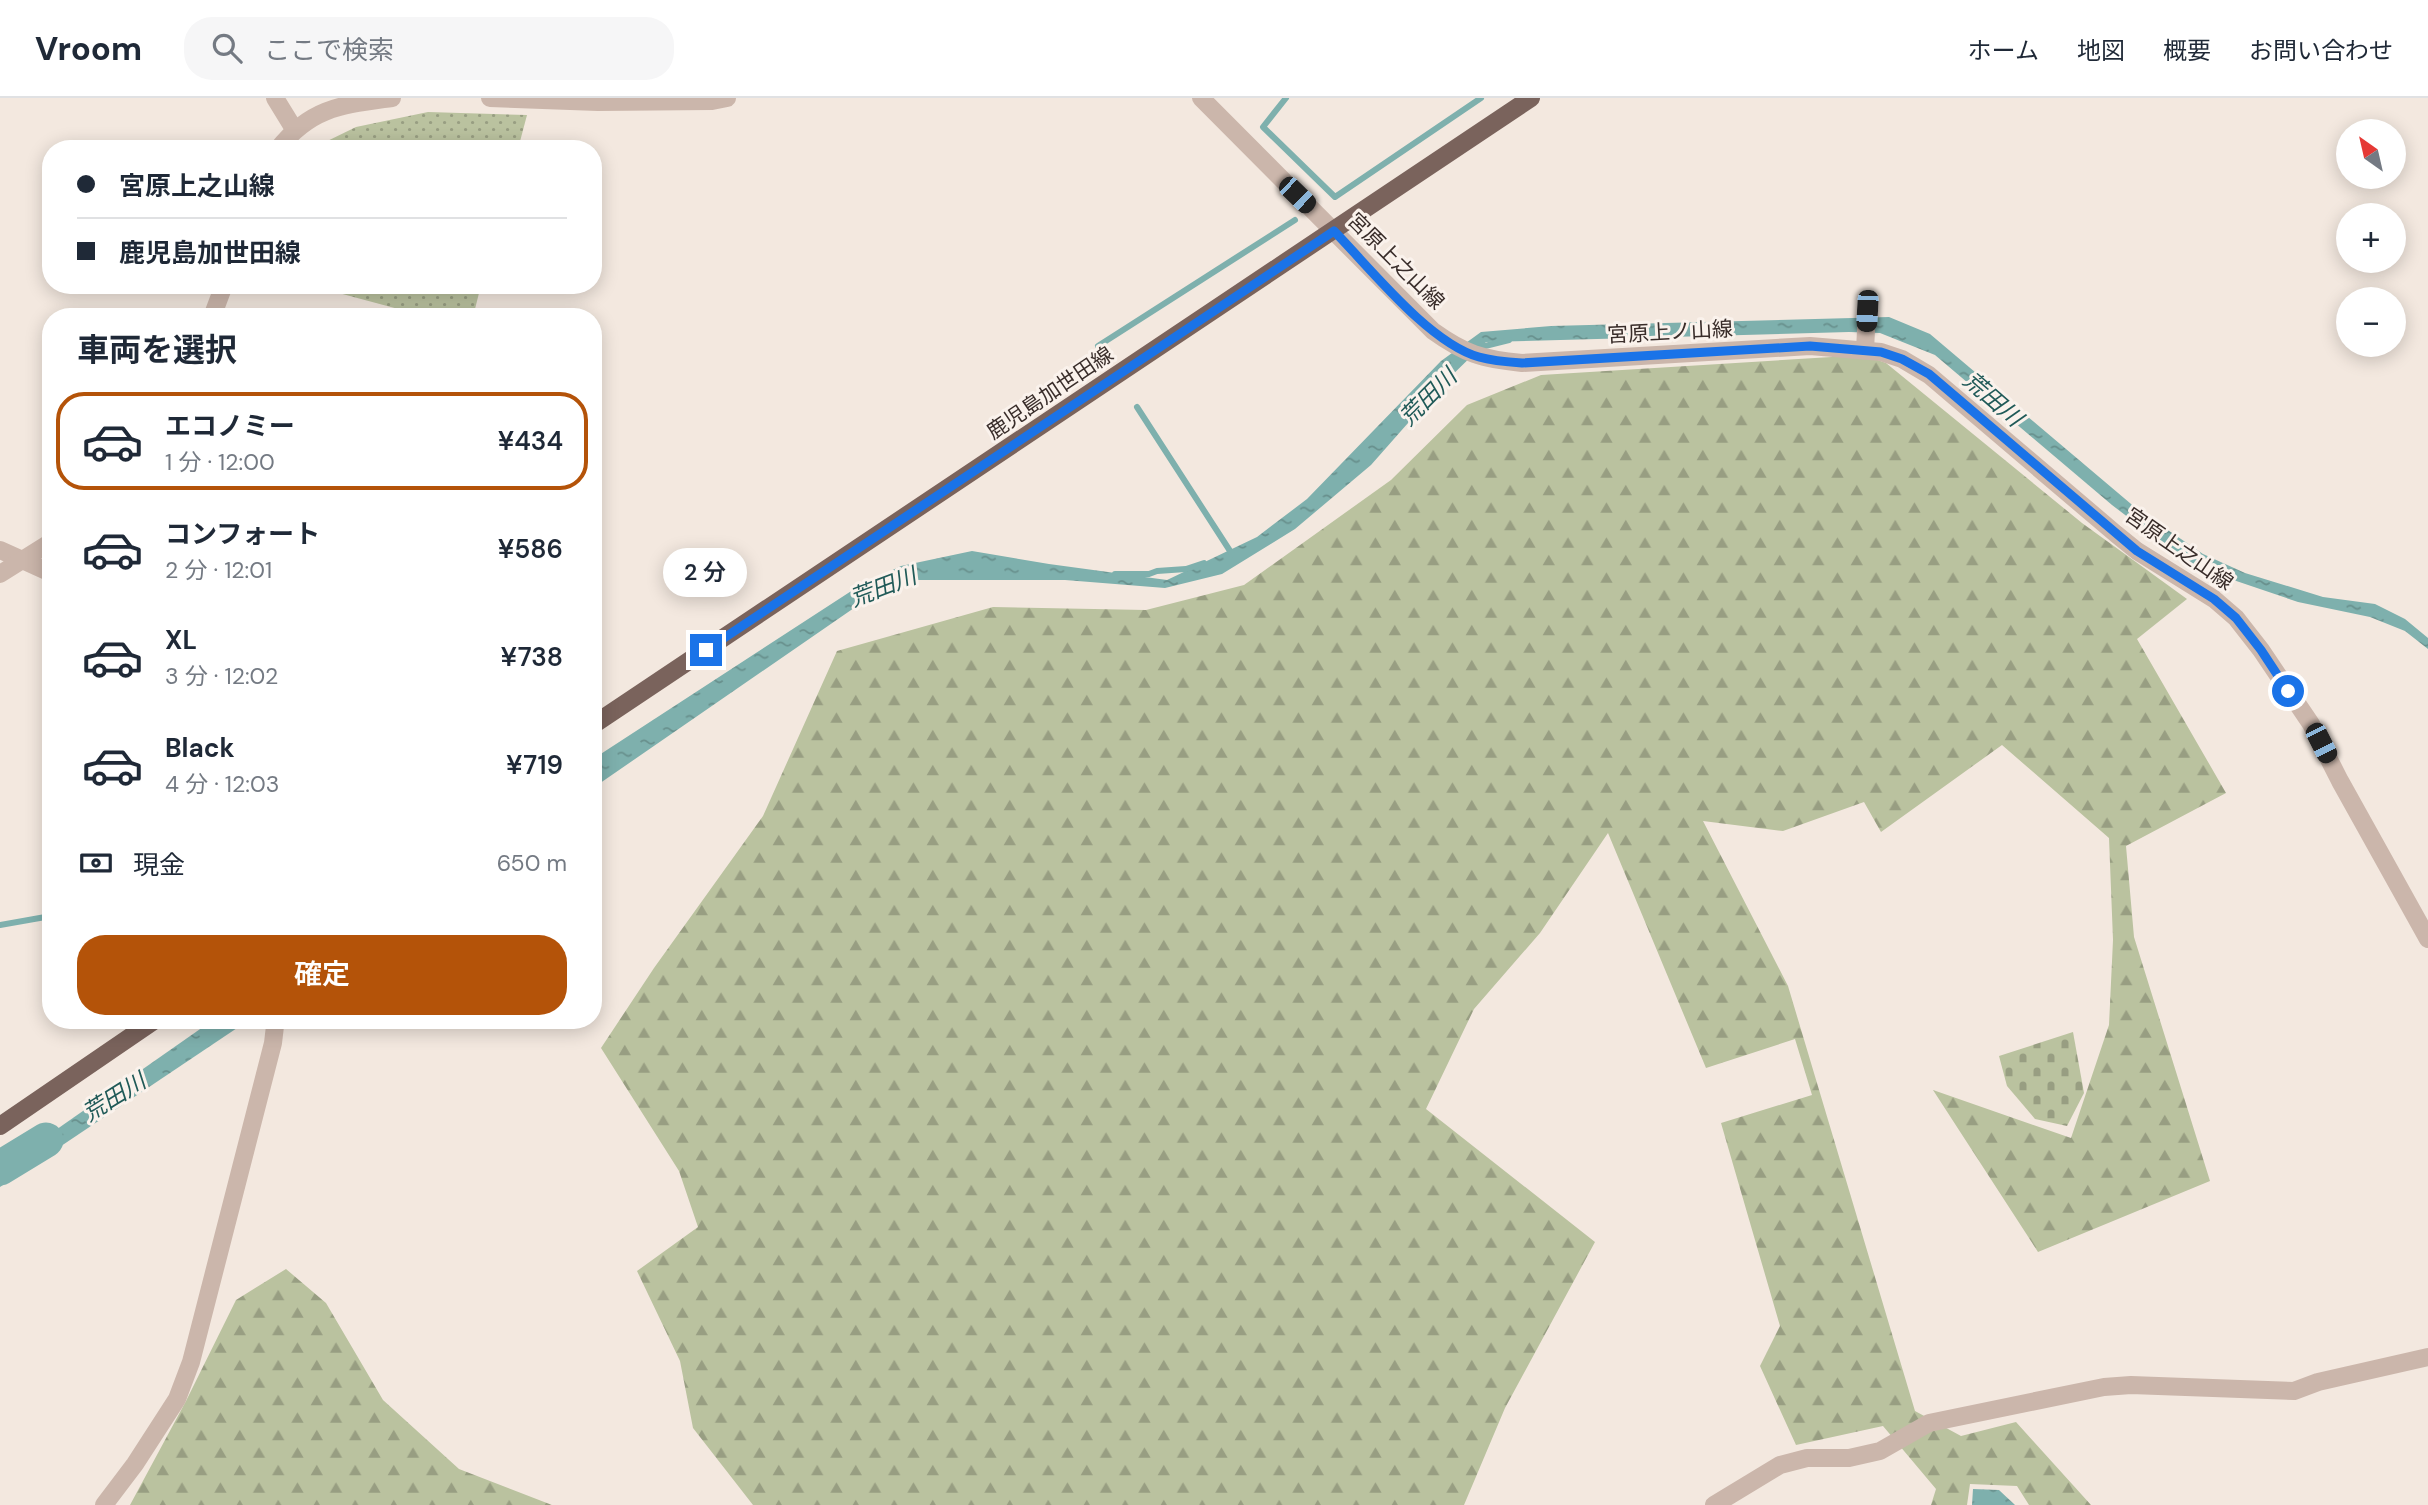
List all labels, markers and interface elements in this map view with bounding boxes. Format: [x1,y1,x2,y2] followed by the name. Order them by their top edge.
[184,17,674,80] search box
[35,27,142,70] text: Vroom
[208,29,246,67] icon: search
[264,33,394,67] text: ここで検索
[1968,35,2039,66] text: ホーム
[2077,35,2125,66] text: 地図
[2163,35,2211,66] text: 概要
[2249,35,2393,66] text: お問い合わせ
[2336,119,2406,189] north arrow
[2336,119,2406,357] map controls
[119,169,275,203] text: 宮原上之山線
[1275,173,1320,217] car
[2336,203,2406,273] button: +
[1342,207,1450,315] street label: 宮原上之山線
[119,236,301,270] text: 鹿児島加世田線
[2336,287,2406,357] button: −
[1856,289,1879,333] car
[1606,315,1734,349] street label: 宮原上ノ山線
[77,329,237,371] text: 車両を選択
[981,340,1119,446] street label: 鹿児島加世田線
[1393,360,1465,432] water label: 荒田川
[1957,365,2031,435] water label: 荒田川
[165,409,295,443] text: エコノミー
[81,410,144,473] icon: car
[498,424,563,458] text: ¥434
[165,447,275,477] text: 1 分 · 12:00
[2119,501,2239,597] street label: 宮原上之山線
[165,517,320,551] text: コンフォート
[81,518,144,581] icon: car
[498,532,563,566] text: ¥586
[664,548,748,598] callout: 2 分
[165,555,272,585] text: 2 分 · 12:01
[684,557,726,587] text: 2 分
[845,560,923,613] water label: 荒田川
[165,623,197,657] text: XL
[81,626,144,689] icon: car
[690,634,722,666] route end
[500,640,563,674] text: ¥738
[165,661,278,691] text: 3 分 · 12:02
[2272,675,2304,707] route start
[2303,720,2340,766] car
[165,731,235,765] text: Black
[81,734,144,797] icon: car
[506,748,563,782] text: ¥719
[165,769,279,799] text: 4 分 · 12:03
[77,844,115,882] icon: cash
[133,848,185,882] text: 現金
[497,848,567,878] text: 650 m
[77,935,567,1015] button: 確定
[77,1064,154,1128] water label: 荒田川

